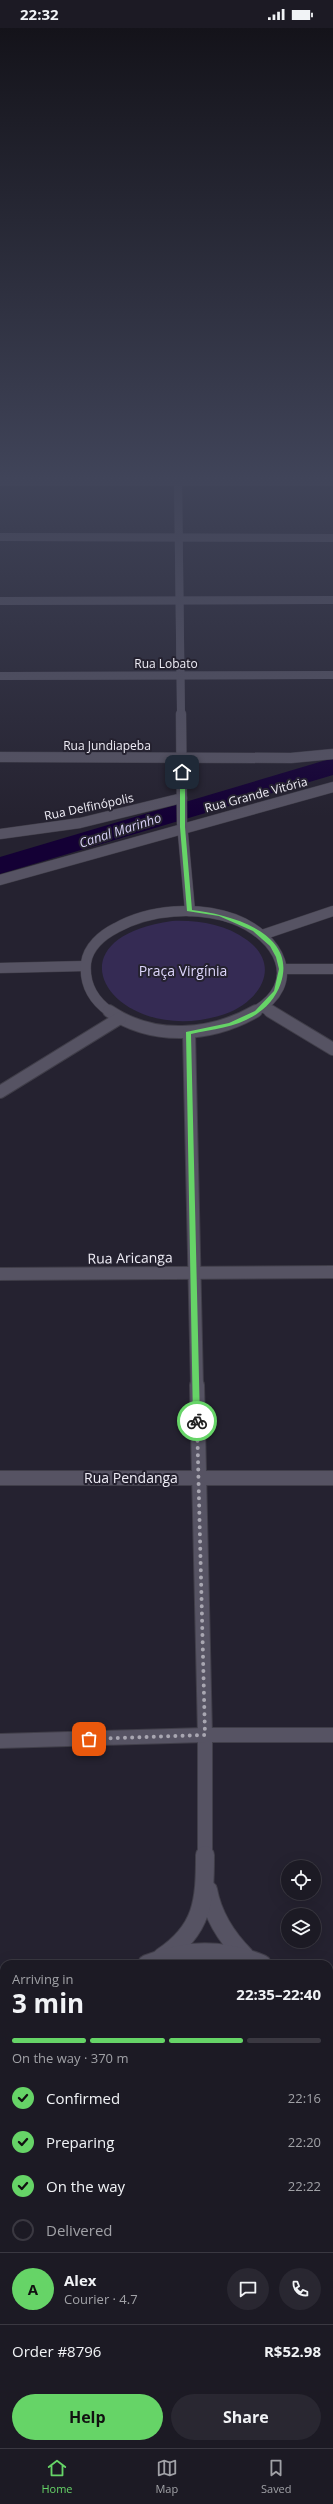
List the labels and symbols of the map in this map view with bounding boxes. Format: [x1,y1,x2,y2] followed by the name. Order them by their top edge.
[134,655,198,672] street label: Rua Lobato
[63,737,151,754] street label: Rua Jundiapeba
[165,755,199,789] pin
[203,773,309,816] street label: Rua Grande Vitória
[43,789,135,824] street label: Rua Delfinópolis
[77,808,163,852] water label: Canal Marinho
[139,961,227,980] park label: Praça Virgínia
[87,1247,173,1268] street label: Rua Aricanga
[177,1401,217,1441] courier
[84,1468,178,1487] street label: Rua Pendanga
[72,1722,106,1756] pin

